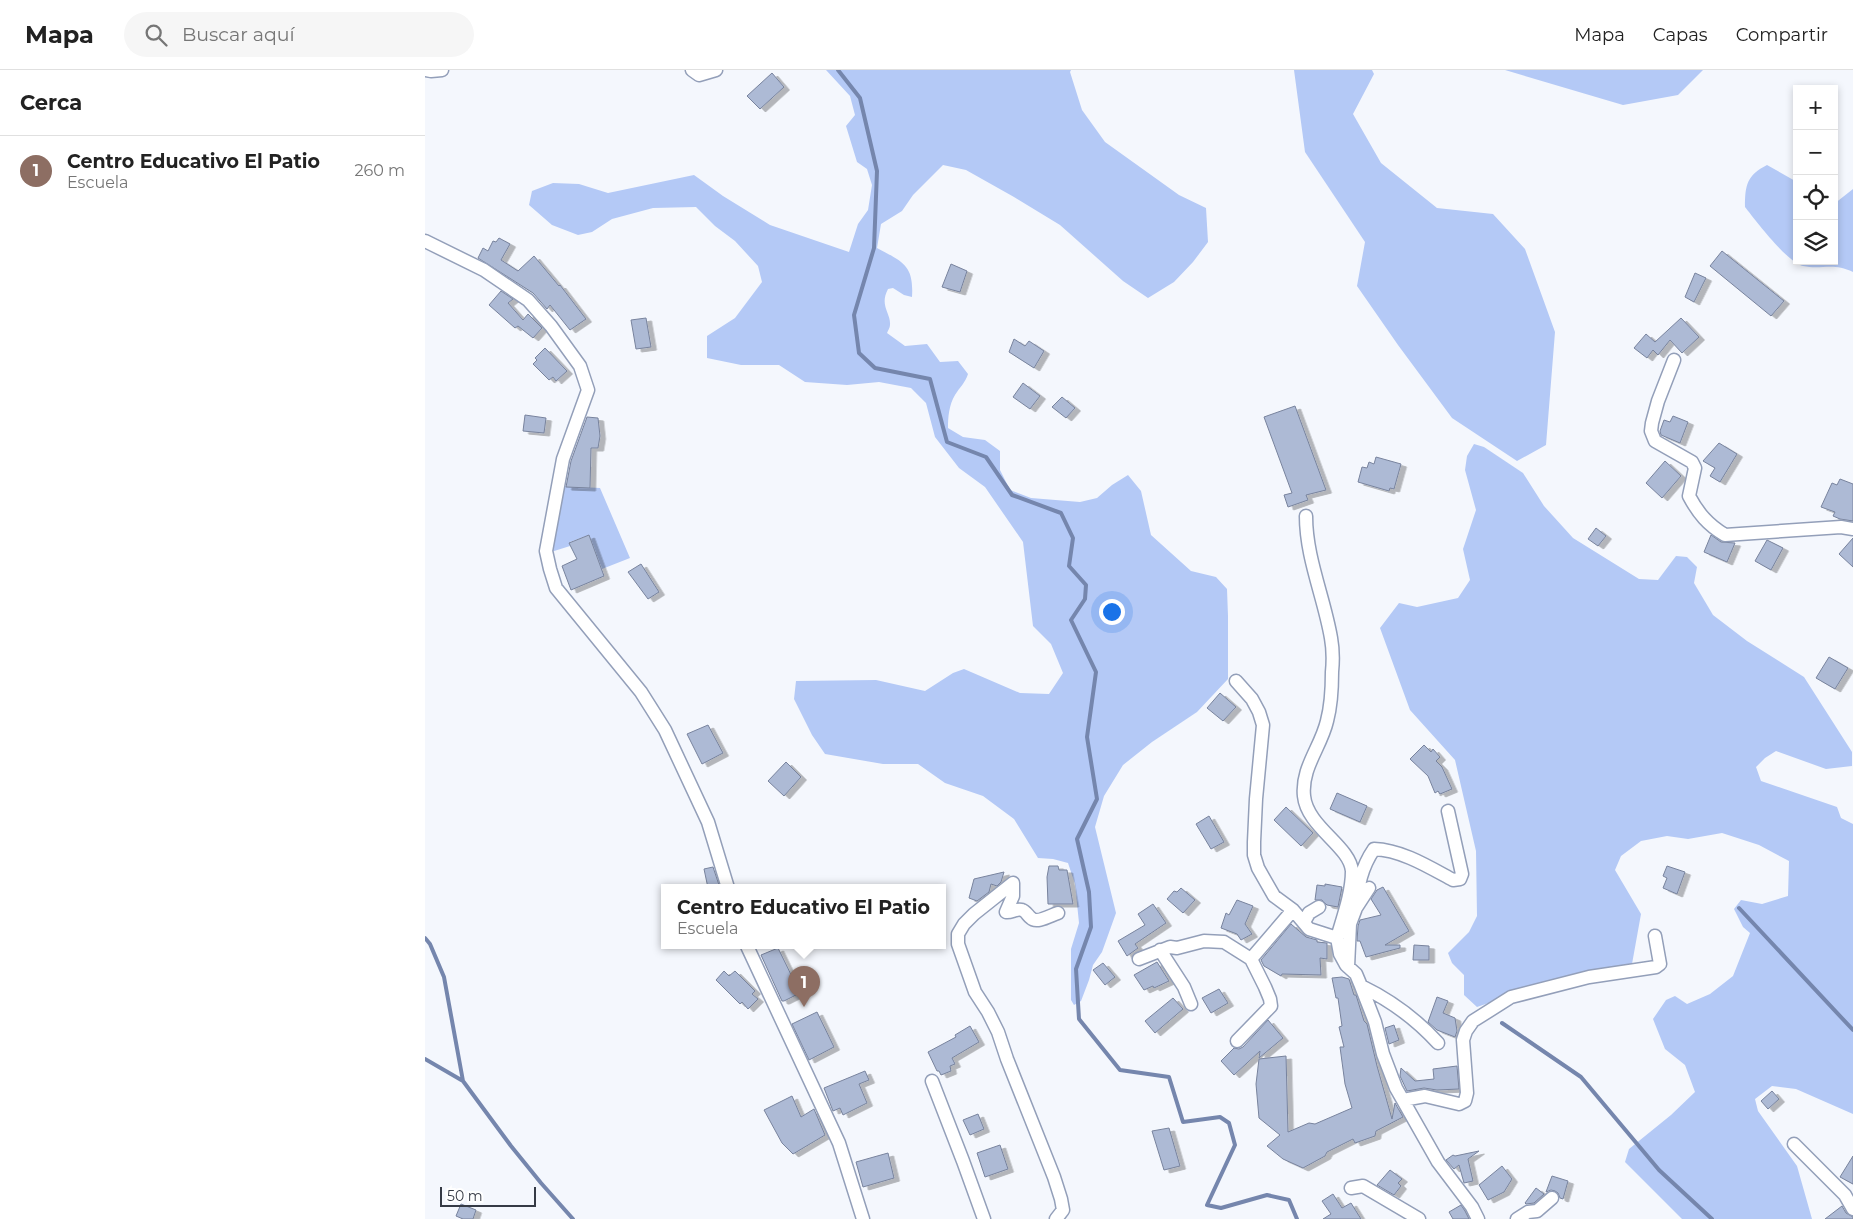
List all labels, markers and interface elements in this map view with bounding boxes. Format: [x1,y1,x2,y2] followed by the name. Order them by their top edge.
[124,12,474,57] search box
[25,20,94,49] text: Mapa
[142,21,170,49] icon: search
[182,23,295,46] text: Buscar aquí
[1574,24,1625,46] text: Mapa
[1653,24,1708,46] text: Capas
[1736,24,1828,46] text: Compartir
[1793,85,1838,265] map controls
[1793,85,1838,130] button: +
[20,90,82,115] text: Cerca
[1793,130,1838,175] button: −
[67,150,320,173] text: Centro Educativo El Patio
[33,161,39,180] text: 1
[354,161,405,180] text: 260 m
[67,173,129,192] text: Escuela
[1793,175,1838,220] button: locate
[1793,220,1838,265] button: layers
[1099,599,1125,625] your location
[661,884,946,949] popup
[677,896,930,919] text: Centro Educativo El Patio
[677,919,739,938] text: Escuela
[788,966,820,1007] pin: 1
[440,1184,536,1207] scale bar
[447,1187,483,1205] text: 50 m

